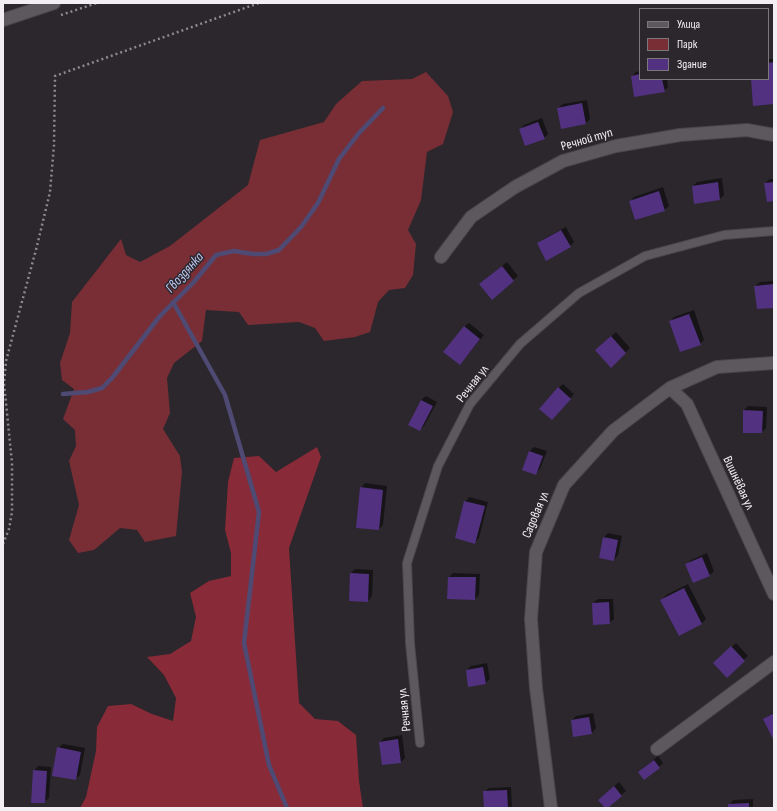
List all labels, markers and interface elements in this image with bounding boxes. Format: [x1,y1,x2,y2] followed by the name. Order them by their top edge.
[639,8,769,80] legend
[677,17,700,32] text: Улица
[677,37,697,52] text: Парк
[677,57,707,72] text: Здание
[559,125,615,155] street label: Речной туп
[162,249,208,297] water label: Гвоздянка
[454,362,492,406] street label: Речная ул
[719,454,757,512] street label: Вишнёвая ул
[519,489,553,541] street label: Садовая ул
[395,688,415,732] street label: Речная ул

